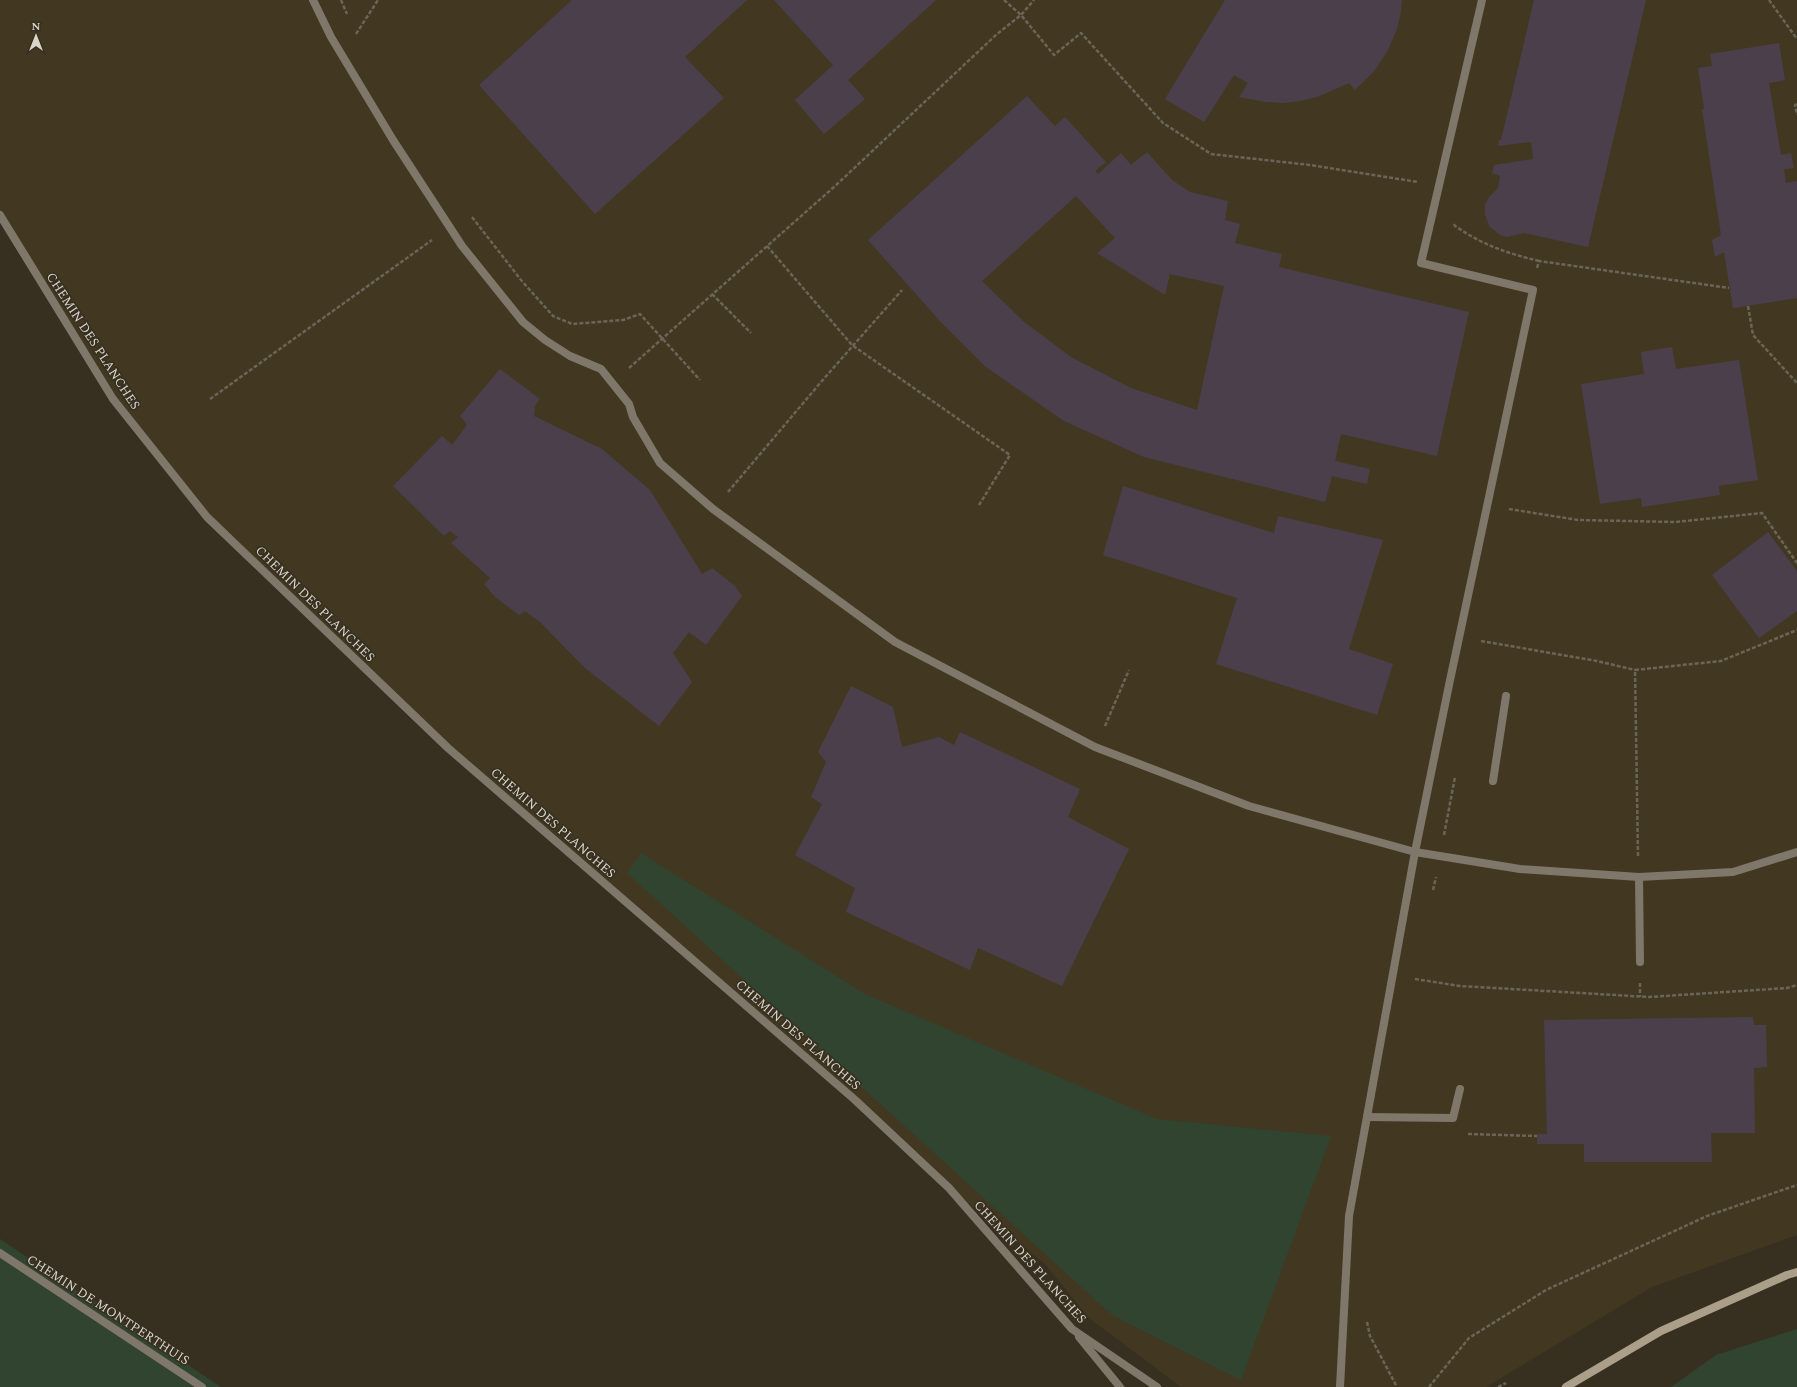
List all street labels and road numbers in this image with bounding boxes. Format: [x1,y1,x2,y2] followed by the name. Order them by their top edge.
[41,268,145,414] street label: CHEMIN DES PLANCHES
[250,541,380,667] street label: CHEMIN DES PLANCHES
[486,763,620,883] street label: CHEMIN DES PLANCHES
[731,975,865,1095] street label: CHEMIN DES PLANCHES
[969,1196,1091,1328] street label: CHEMIN DES PLANCHES
[23,1250,193,1370] street label: CHEMIN DE MONTPERTHUIS

